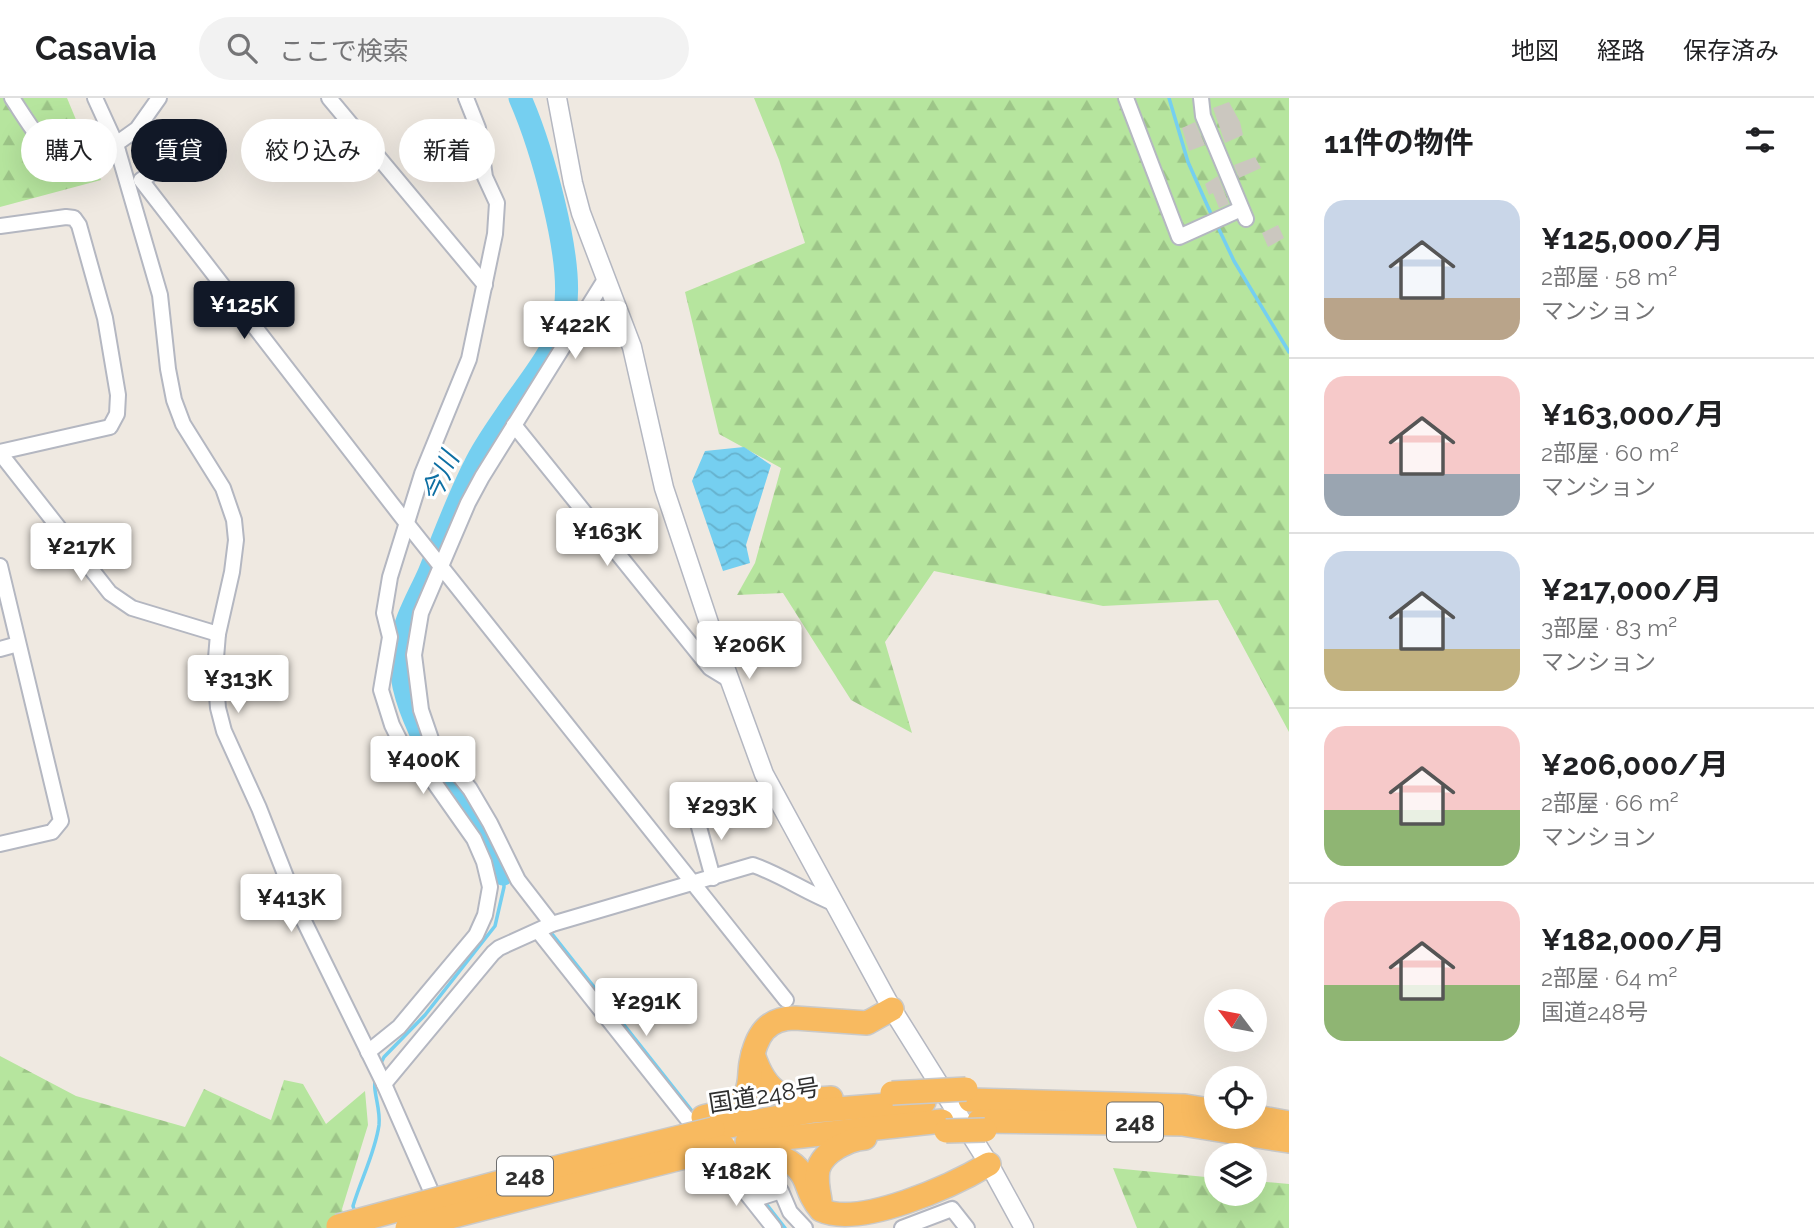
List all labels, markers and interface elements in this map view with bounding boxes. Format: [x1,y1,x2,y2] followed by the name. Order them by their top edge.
[199,17,689,80] search box
[35,29,157,68] text: Casavia
[223,29,261,67] icon: search
[279,36,409,66] text: ここで検索
[1511,36,1559,65] text: 地図
[1597,36,1645,65] text: 経路
[1683,36,1779,65] text: 保存済み
[21,119,117,182] chip: 購入
[131,119,227,182] chip: 賃貸
[241,119,385,182] chip: 絞り込み
[399,119,495,182] chip: 新着
[1741,121,1779,159] icon: filters
[1324,125,1474,160] text: 11件の物件
[1541,221,1724,256] text: ¥125,000/月
[1380,228,1464,312] icon: home
[1541,263,1677,290] text: 2部屋 · 58 m²
[195,282,293,341] pin: ¥125K
[210,290,278,317] text: ¥125K
[1541,297,1656,324] text: マンション
[526,302,624,361] pin: ¥422K
[540,310,610,337] text: ¥422K
[1541,397,1725,432] text: ¥163,000/月
[1380,404,1464,488] icon: home
[1541,439,1679,466] text: 2部屋 · 60 m²
[415,444,466,507] water label: 今川
[1541,473,1656,500] text: マンション
[558,508,656,568] pin: ¥163K
[572,517,642,544] text: ¥163K
[32,524,130,583] pin: ¥217K
[46,532,116,559] text: ¥217K
[1541,572,1722,607] text: ¥217,000/月
[1380,579,1464,663] icon: home
[1541,614,1677,641] text: 3部屋 · 83 m²
[700,622,798,681] pin: ¥206K
[713,630,785,657] text: ¥206K
[1541,648,1656,675] text: マンション
[189,656,287,715] pin: ¥313K
[204,664,272,691] text: ¥313K
[374,736,472,796] pin: ¥400K
[386,745,460,772] text: ¥400K
[1541,747,1729,782] text: ¥206,000/月
[1380,754,1464,838] icon: home
[672,782,770,842] pin: ¥293K
[1541,789,1679,816] text: 2部屋 · 66 m²
[685,791,757,818] text: ¥293K
[1541,823,1656,850] text: マンション
[242,874,340,934] pin: ¥413K
[256,883,326,910] text: ¥413K
[1541,922,1725,957] text: ¥182,000/月
[1380,929,1464,1013] icon: home
[1541,964,1677,991] text: 2部屋 · 64 m²
[597,978,695,1038] pin: ¥291K
[611,987,681,1014] text: ¥291K
[1204,989,1267,1052] north arrow
[1204,989,1267,1206] map controls
[1541,998,1648,1025] text: 国道248号
[1204,1066,1267,1129] button: locate
[706,1072,822,1118] street label: 国道248号
[1107,1102,1163,1142] road number: 248
[1204,1143,1267,1206] button: layers
[687,1148,785,1208] pin: ¥182K
[497,1156,553,1196] road number: 248
[701,1157,771,1184] text: ¥182K

